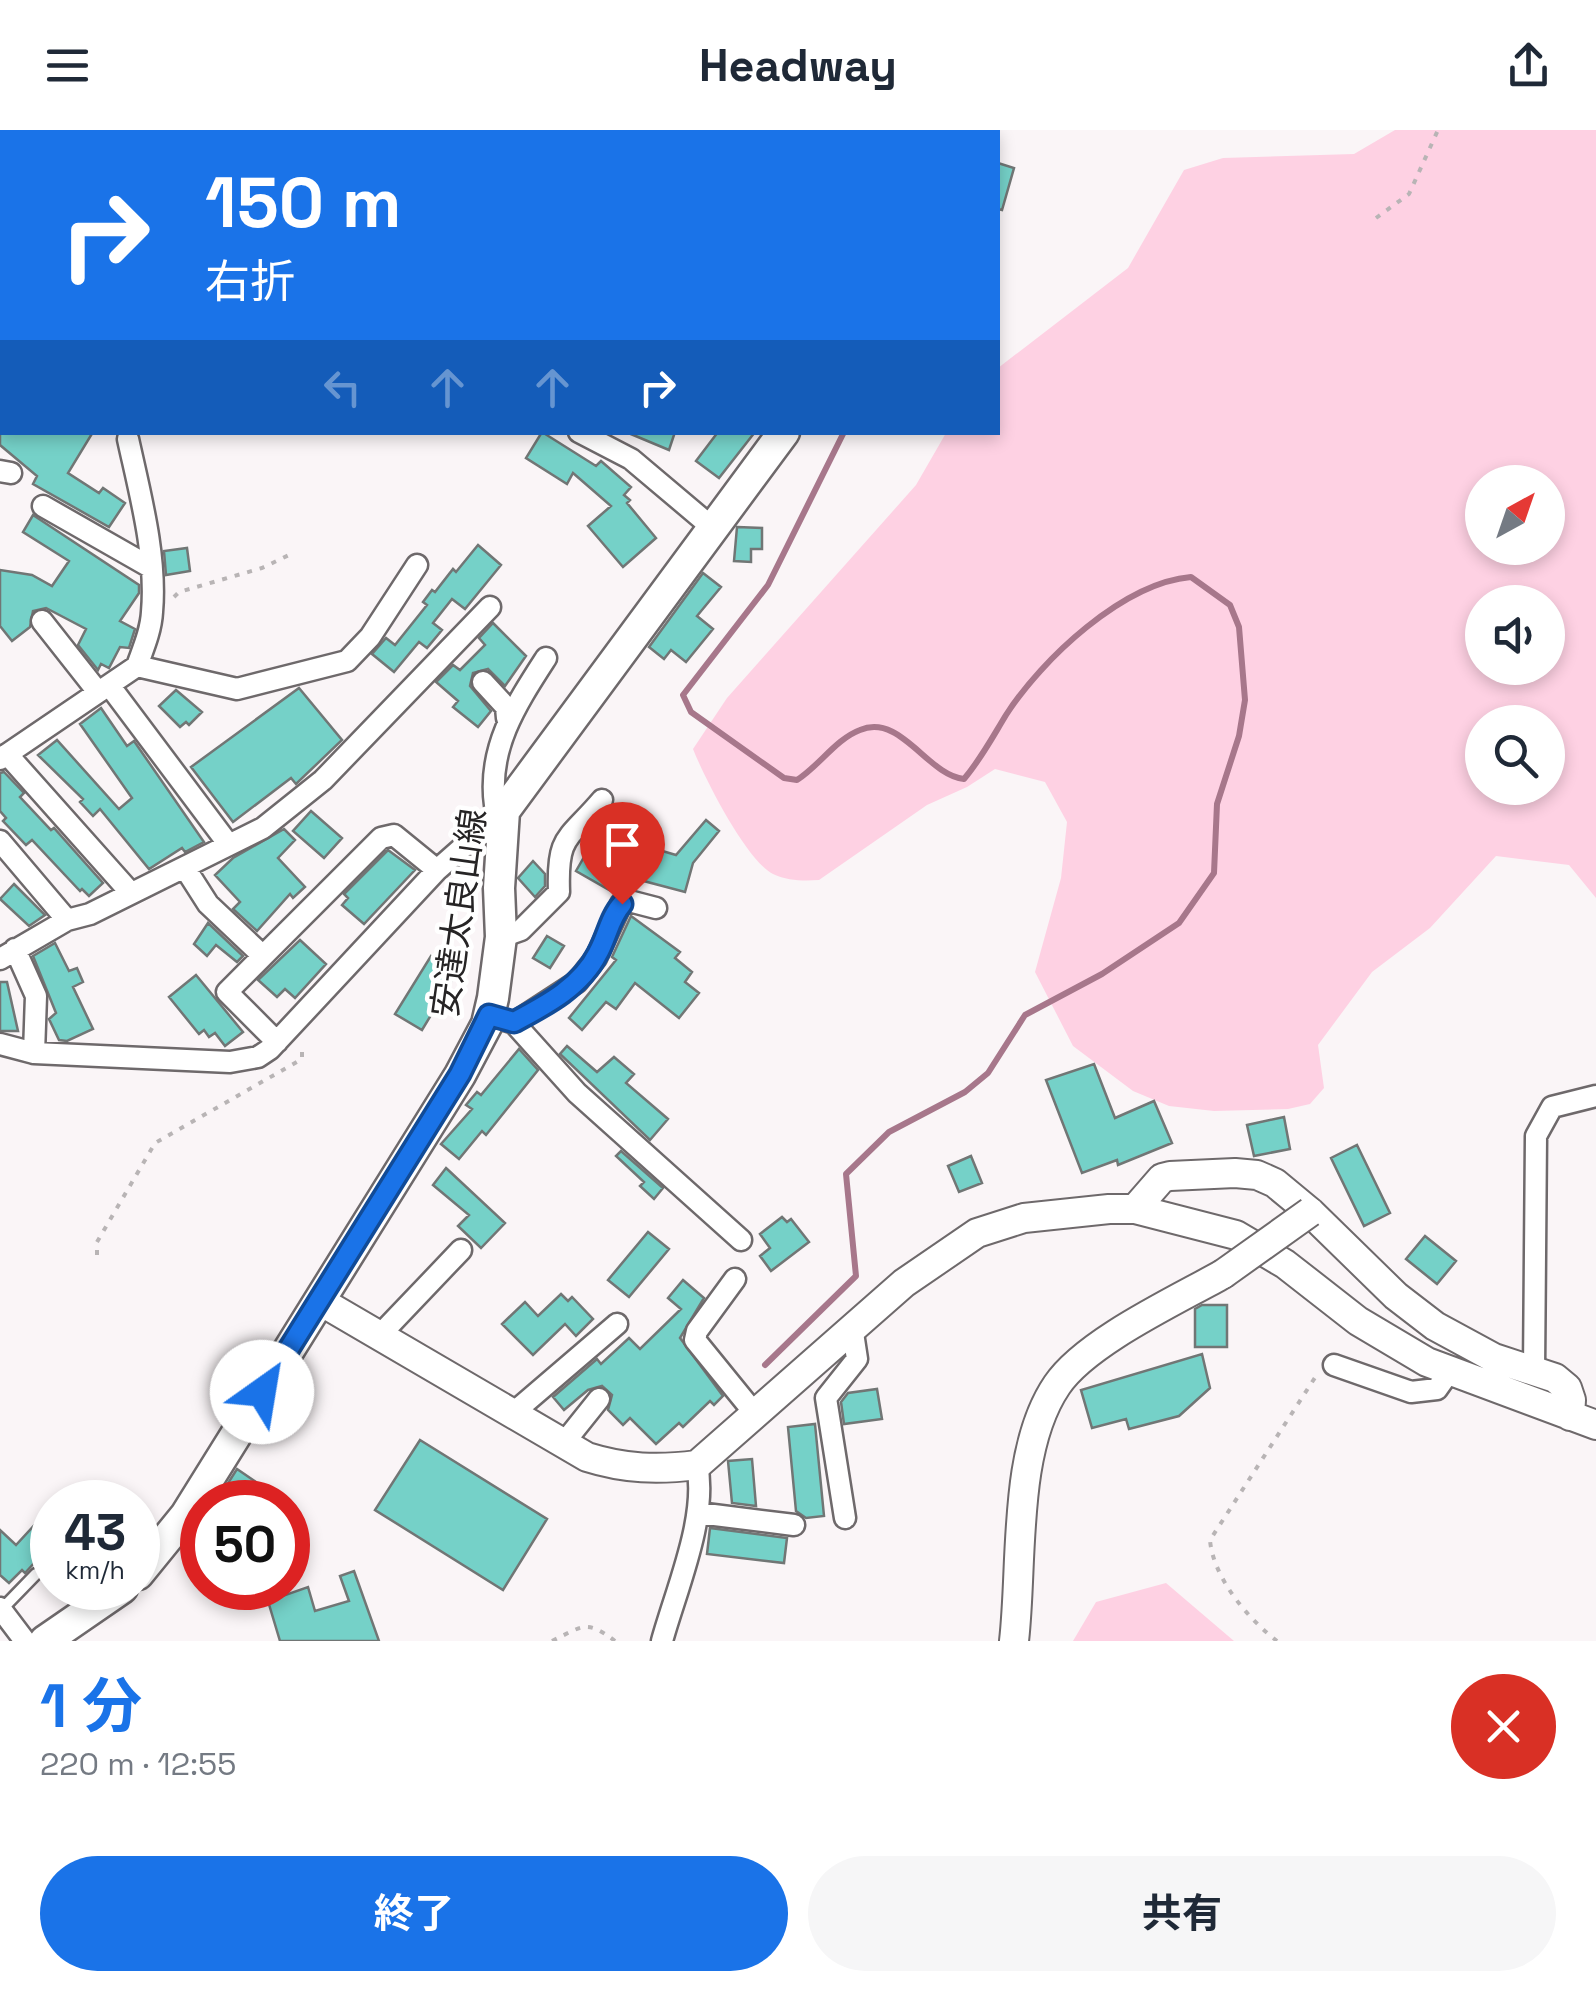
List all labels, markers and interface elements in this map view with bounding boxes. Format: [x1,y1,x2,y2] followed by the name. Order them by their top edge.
[699,37,897,94] text: Headway
[40,38,95,93] icon: menu
[1501,38,1556,93] icon: share
[205,158,402,247] text: 150 m
[40,170,170,300] icon: right
[205,253,295,310] text: 右折
[315,360,370,415] icon: left
[420,360,475,415] icon: ahead
[525,360,580,415] icon: ahead
[630,360,685,415] icon: right
[1465,465,1565,565] north arrow
[1465,465,1565,805] map controls
[1465,585,1565,685] button: sound
[1465,705,1565,805] button: search
[580,802,665,905] pin
[423,806,495,1020] street label: 安達太良山線
[595,817,650,872] icon: arrive
[210,1340,314,1444] position arrow
[180,1480,310,1610] speed limit sign: 50
[64,1501,126,1565] text: 43
[65,1554,125,1586] text: km/h
[40,1668,142,1745] text: 1 分
[1451,1674,1556,1779] button: close
[40,1744,236,1784] text: 220 m · 12:55
[40,1856,788,1971] button: 終了
[808,1856,1556,1971] button: 共有

